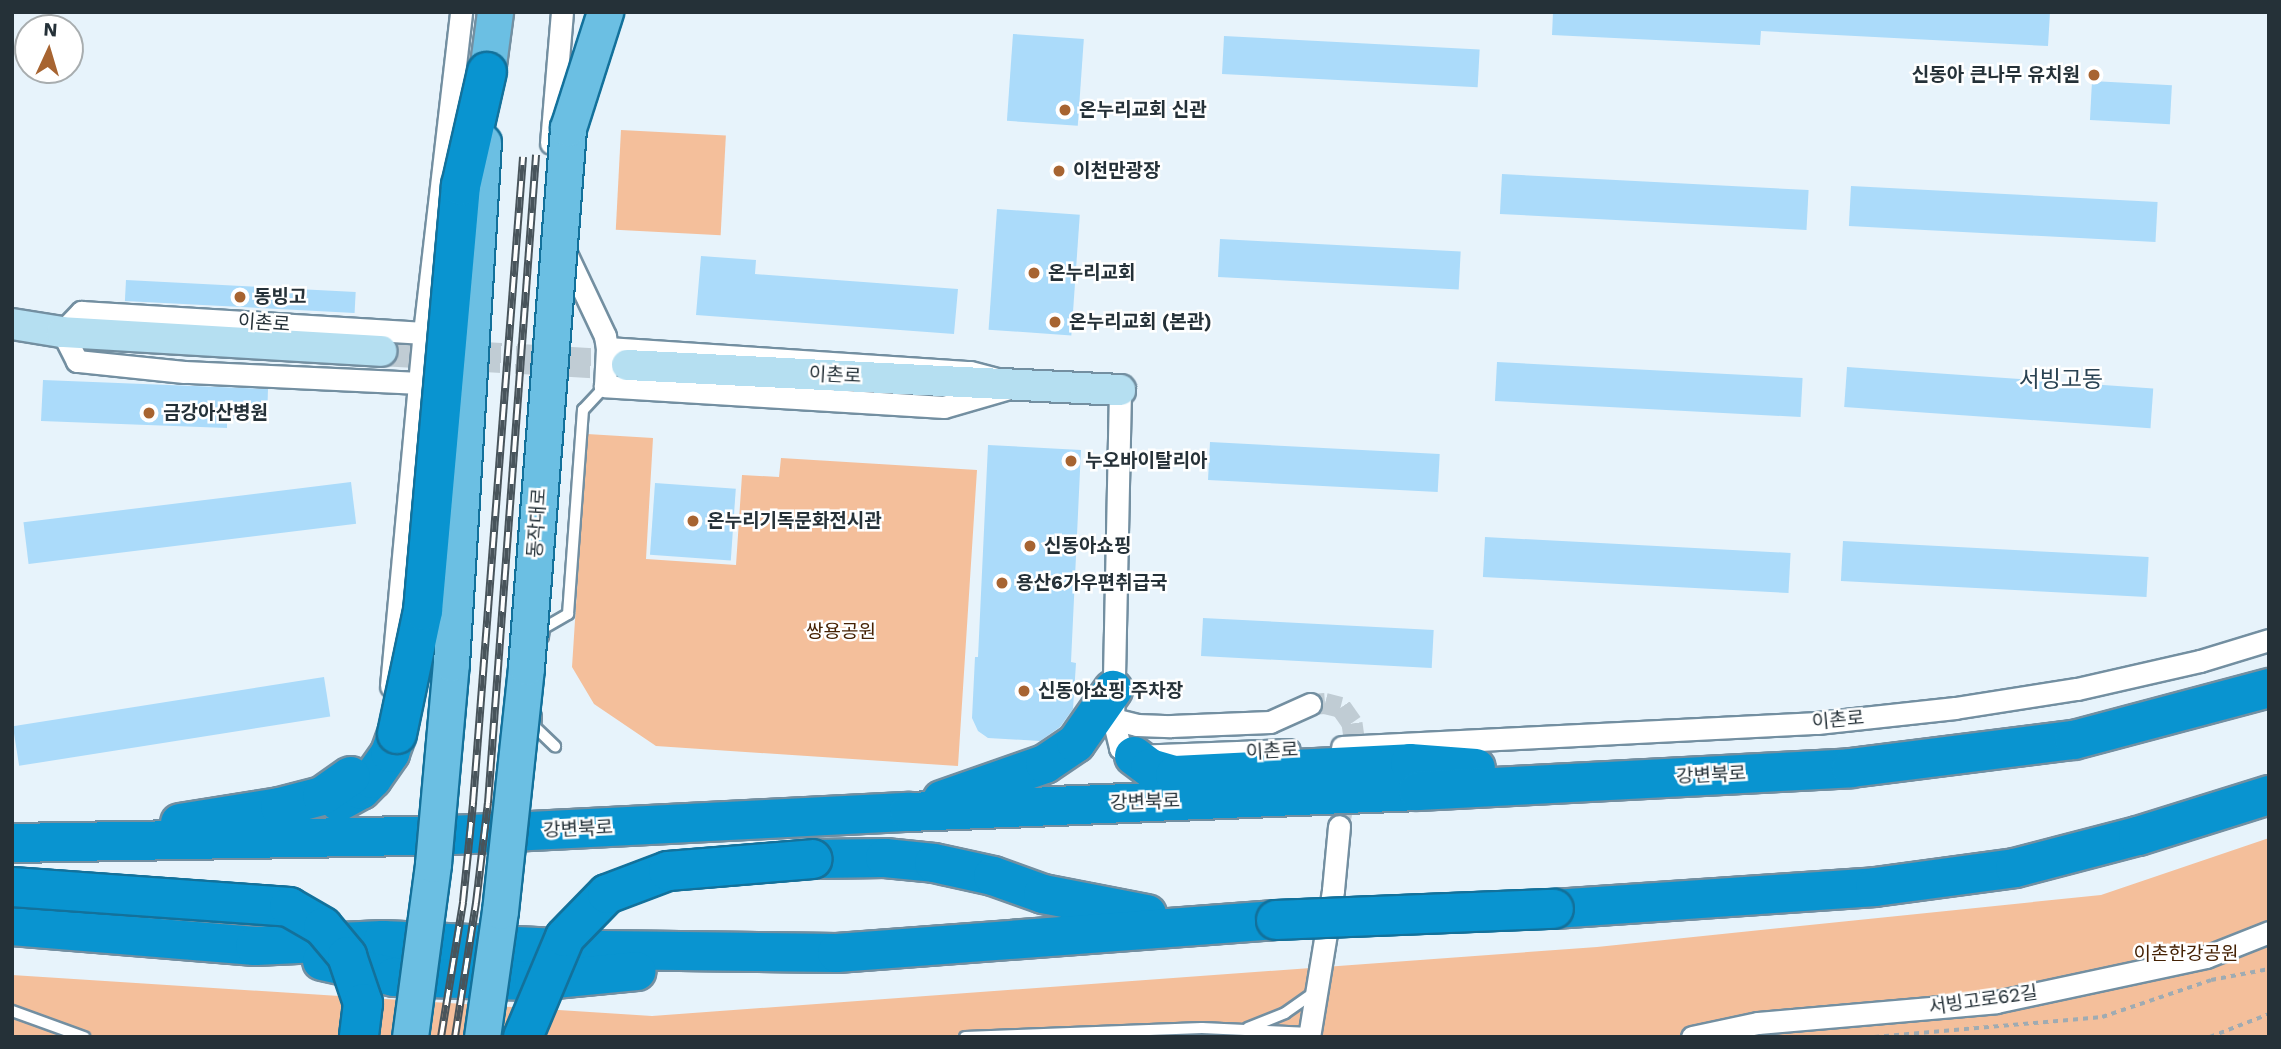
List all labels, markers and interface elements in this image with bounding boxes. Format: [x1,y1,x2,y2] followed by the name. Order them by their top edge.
[14,14,84,84] north arrow
[43,18,58,42] text: N
[1912,64,2080,86] place label: 신동아 큰나무 유치원
[2086,67,2102,83] marker: 신동아 큰나무 유치원
[1079,99,1207,121] place label: 온누리교회 신관
[1057,102,1073,118] marker: 온누리교회 신관
[1073,160,1160,182] place label: 이천만광장
[1051,163,1067,179] marker: 이천만광장
[1048,262,1135,284] place label: 온누리교회
[1026,265,1042,281] marker: 온누리교회
[254,286,306,308] place label: 동빙고
[232,289,248,305] marker: 동빙고
[237,310,291,336] street label: 이촌로
[1069,311,1212,333] place label: 온누리교회 (본관)
[1047,314,1063,330] marker: 온누리교회 (본관)
[808,362,862,388] street label: 이촌로
[2019,366,2103,394] district label: 서빙고동
[163,402,268,424] place label: 금강아산병원
[141,405,157,421] marker: 금강아산병원
[1085,450,1207,472] place label: 누오바이탈리아
[1063,453,1079,469] marker: 누오바이탈리아
[523,487,551,559] street label: 동작대로
[707,510,882,532] place label: 온누리기독문화전시관
[685,513,701,529] marker: 온누리기독문화전시관
[1044,535,1131,557] place label: 신동아쇼핑
[1022,538,1038,554] marker: 신동아쇼핑
[1016,572,1168,594] place label: 용산6가우편취급국
[994,575,1010,591] marker: 용산6가우편취급국
[806,621,876,643] park label: 쌍용공원
[1038,680,1183,702] place label: 신동아쇼핑 주차장
[1016,683,1032,699] marker: 신동아쇼핑 주차장
[1811,706,1865,734] street label: 이촌로
[1245,738,1299,764] street label: 이촌로
[1675,762,1747,788] street label: 강변북로
[1110,789,1180,815] street label: 강변북로
[542,816,614,842] street label: 강변북로
[2134,943,2238,965] park label: 이촌한강공원
[1927,981,2039,1019] street label: 서빙고로62길

